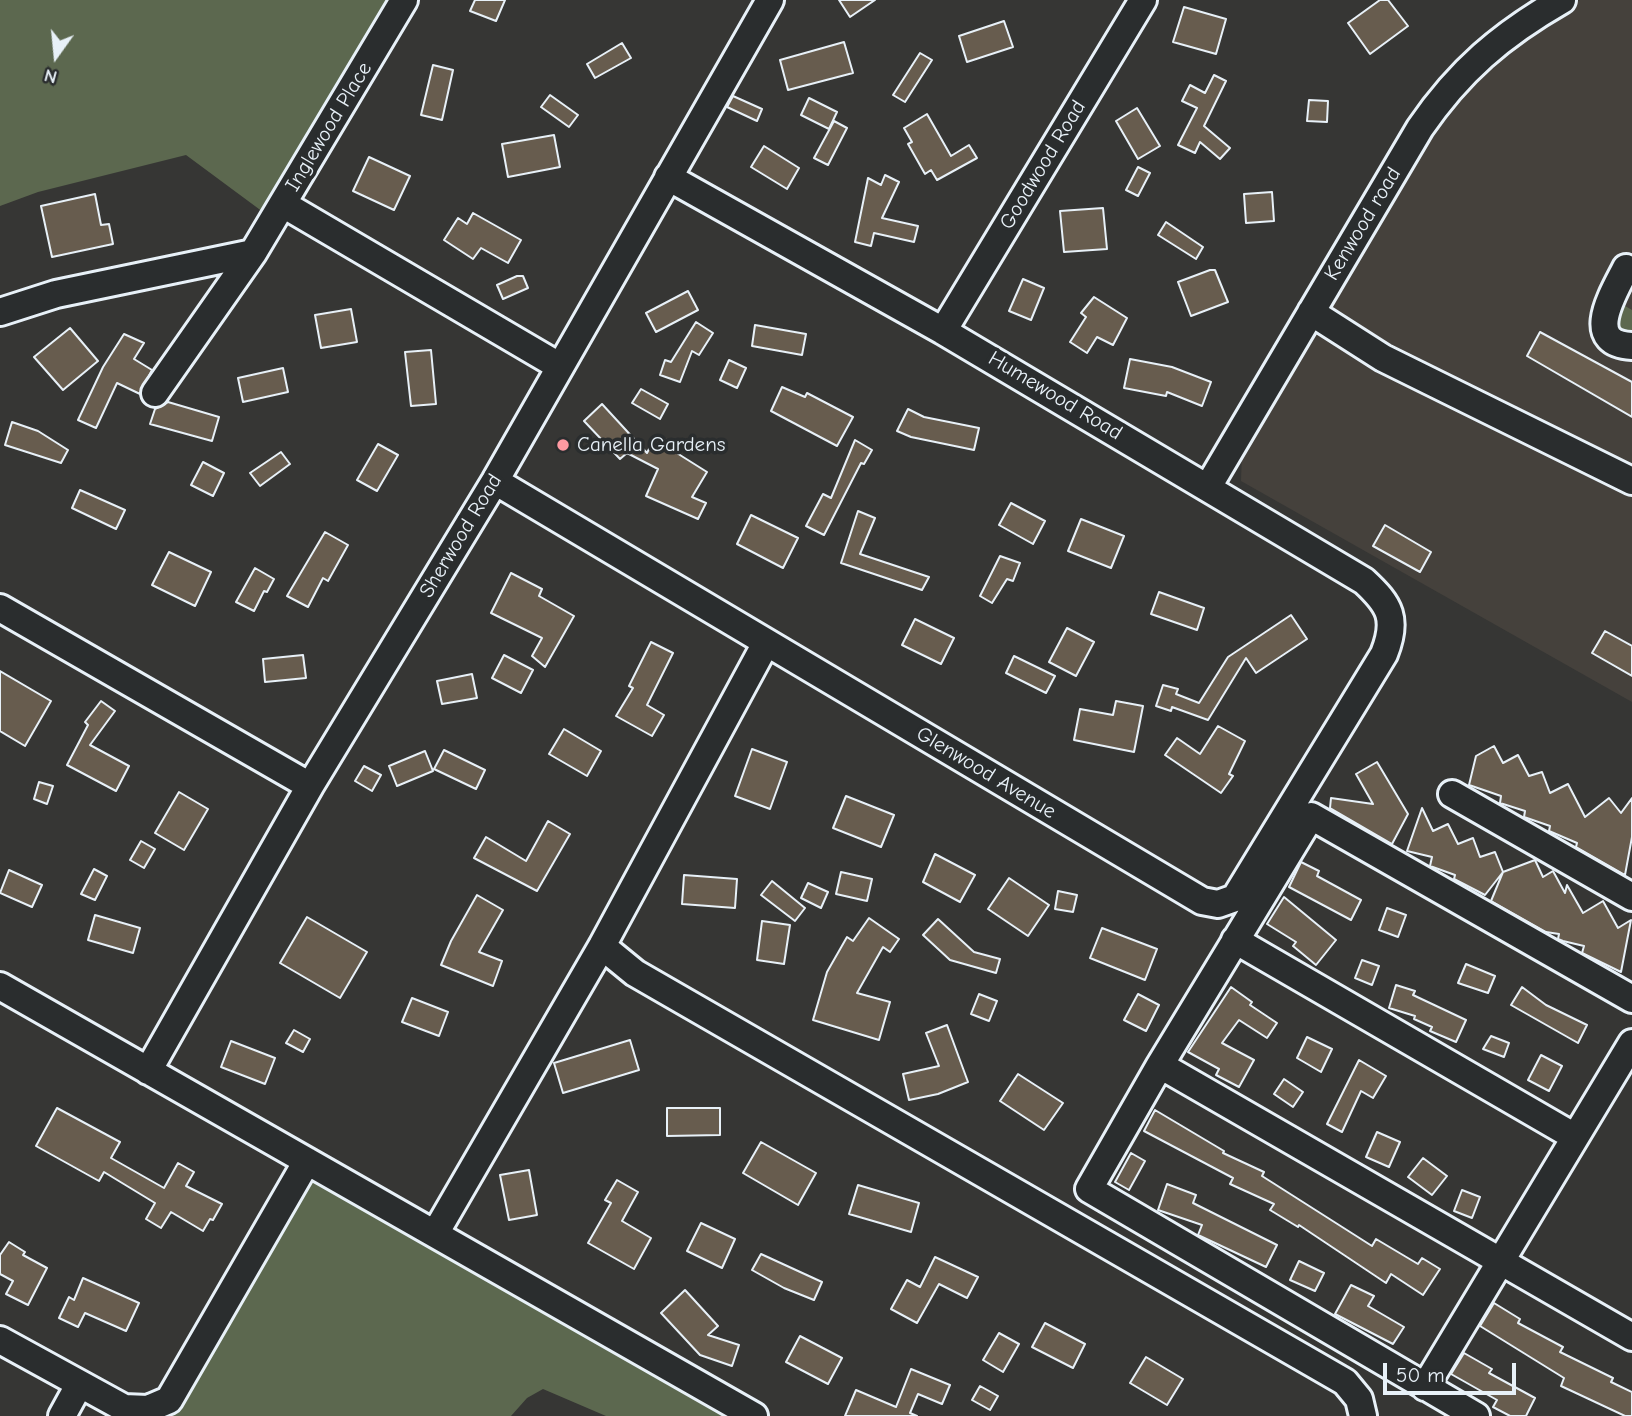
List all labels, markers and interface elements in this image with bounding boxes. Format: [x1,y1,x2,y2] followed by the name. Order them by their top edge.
[21,21,91,91] north arrow
[280,58,378,196] street label: Inglewood Place
[42,64,59,89] text: N
[995,96,1091,234] street label: Goodwood Road
[1319,163,1407,285] street label: Kenwood road
[984,346,1126,446] street label: Humewood Road
[577,432,725,458] place label: Canella Gardens
[555,437,571,453] marker: Canella Gardens
[414,470,508,602] street label: Sherwood Road
[912,721,1060,825] street label: Glenwood Avenue
[1387,1350,1520,1394] scale bar
[1396,1363,1445,1387] text: 50 m

